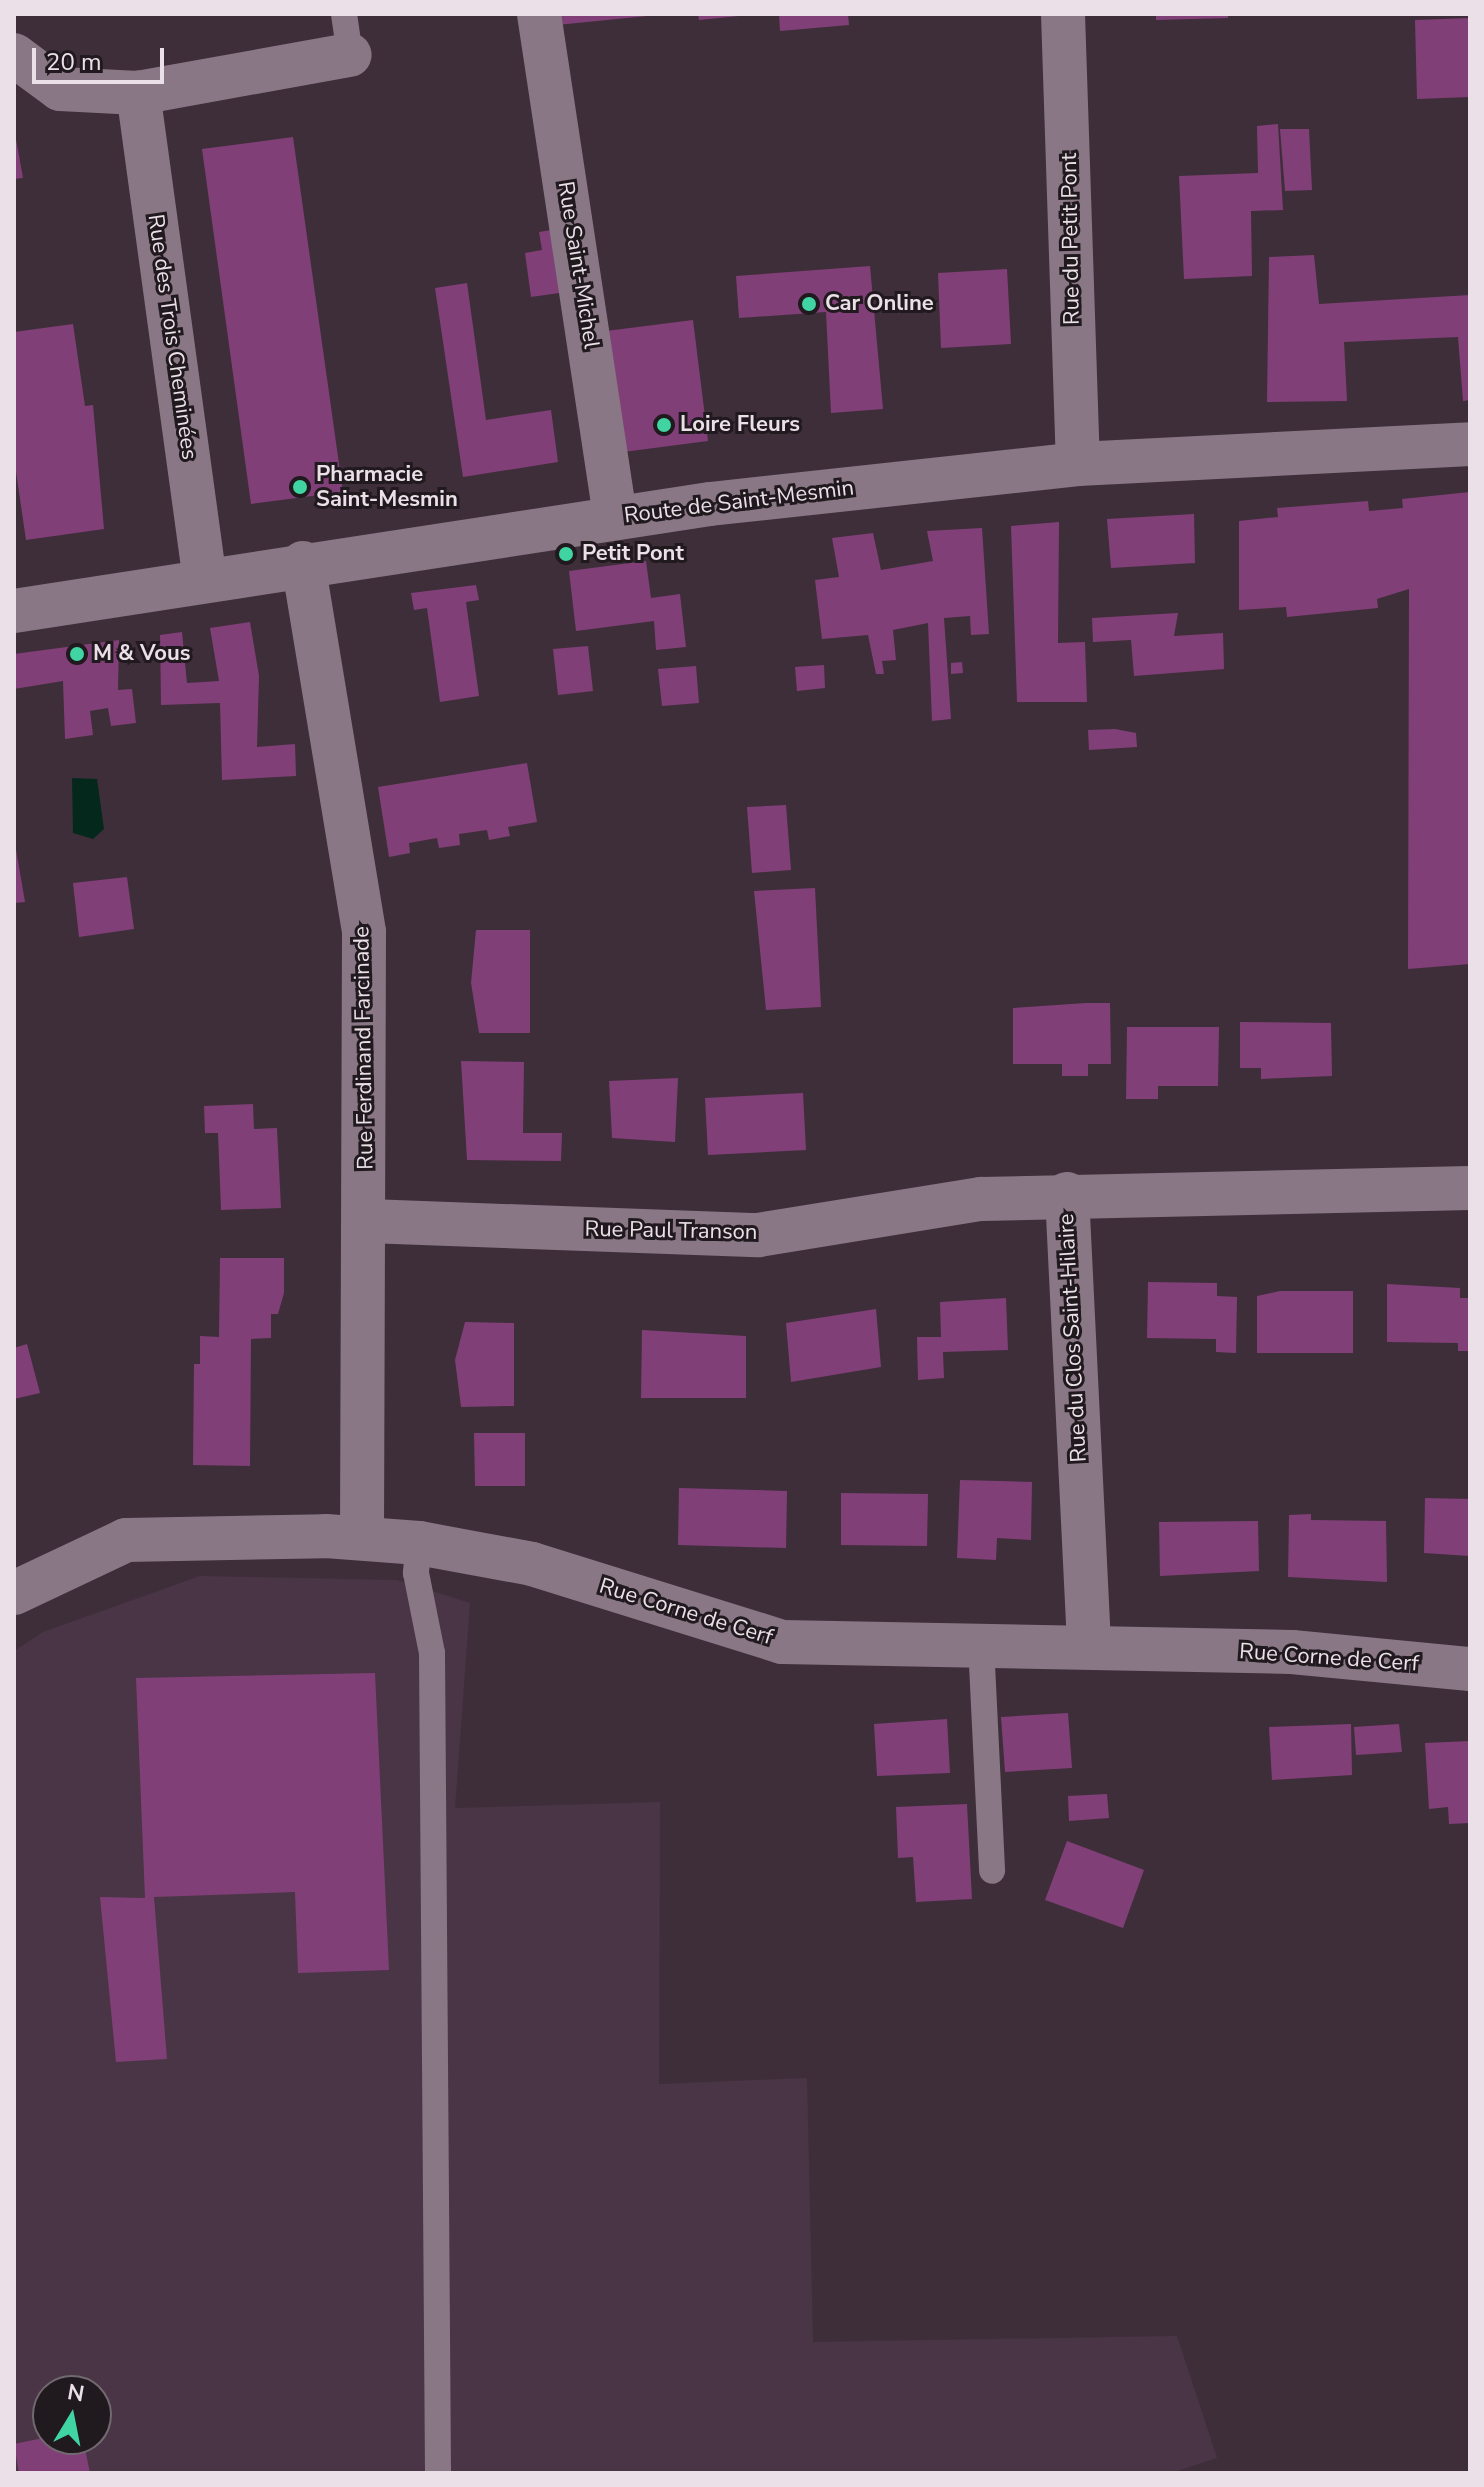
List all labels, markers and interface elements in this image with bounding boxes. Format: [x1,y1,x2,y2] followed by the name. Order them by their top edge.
[36,32,168,82] scale bar
[46,46,102,78] text: 20 m
[1056,153,1086,325] street label: Rue du Petit Pont
[552,180,604,350] street label: Rue Saint-Michel
[142,213,202,461] street label: Rue des Trois Cheminées
[825,291,934,317] place label: Car Online
[800,295,818,313] marker: Car Online
[680,412,800,438] place label: Loire Fleurs
[655,416,673,434] marker: Loire Fleurs
[316,461,458,512] place label: Pharmacie Saint-Mesmin
[623,475,855,529] street label: Route de Saint-Mesmin
[291,478,309,496] marker: Pharmacie Saint-Mesmin
[582,541,684,567] place label: Petit Pont
[557,545,575,563] marker: Petit Pont
[93,641,190,667] place label: M & Vous
[68,645,86,663] marker: M & Vous
[349,926,379,1170] street label: Rue Ferdinand Farcinade
[1053,1213,1093,1463] street label: Rue du Clos Saint-Hilaire
[584,1216,758,1246] street label: Rue Paul Transon
[596,1573,776,1651] street label: Rue Corne de Cerf
[1238,1639,1420,1677] street label: Rue Corne de Cerf
[32,2375,112,2455] north arrow
[65,2377,87,2410] text: N

